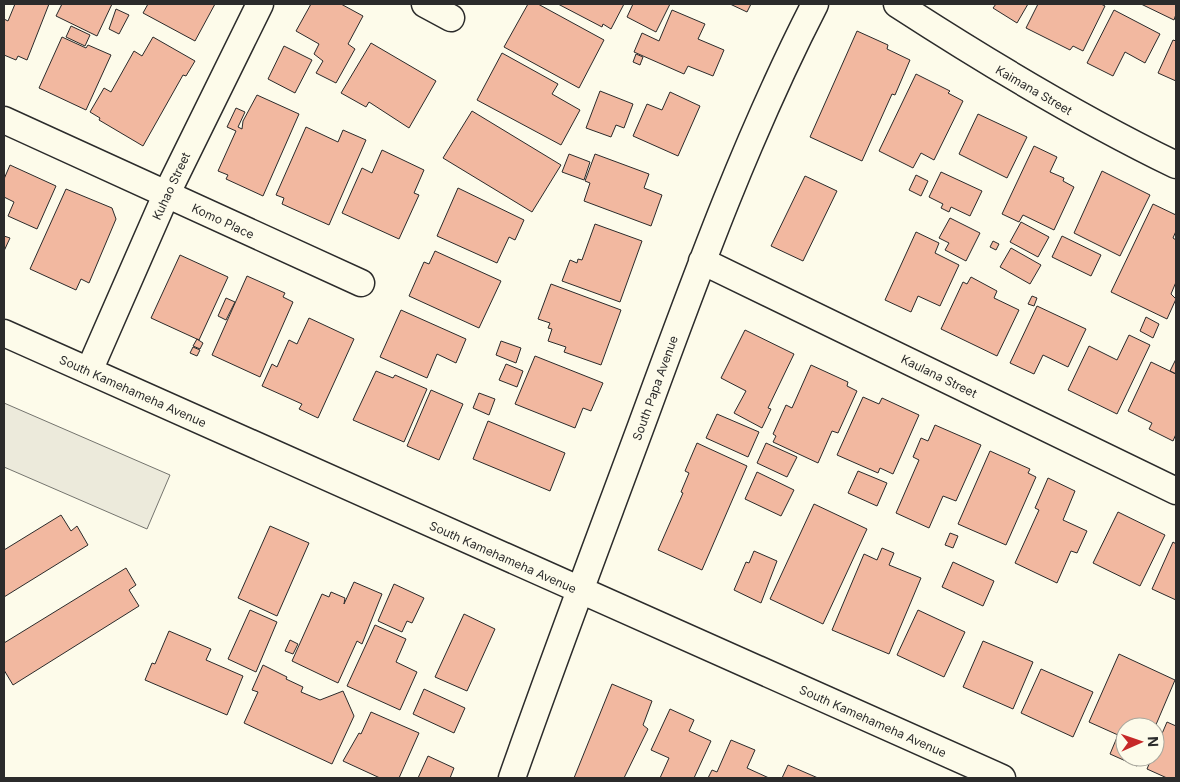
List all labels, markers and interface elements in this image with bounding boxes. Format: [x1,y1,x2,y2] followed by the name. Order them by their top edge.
[993,62,1075,118] street label: Kaimana Street
[149,150,193,222] street label: Kuhao Street
[189,200,257,242] street label: Komo Place
[629,334,681,442] street label: South Papa Avenue
[899,351,979,401] street label: Kaulana Street
[57,352,209,430] street label: South Kamehameha Avenue
[427,518,579,596] street label: South Kamehameha Avenue
[797,682,949,760] street label: South Kamehameha Avenue
[1115,717,1165,767] north arrow
[1145,736,1162,747] text: N

